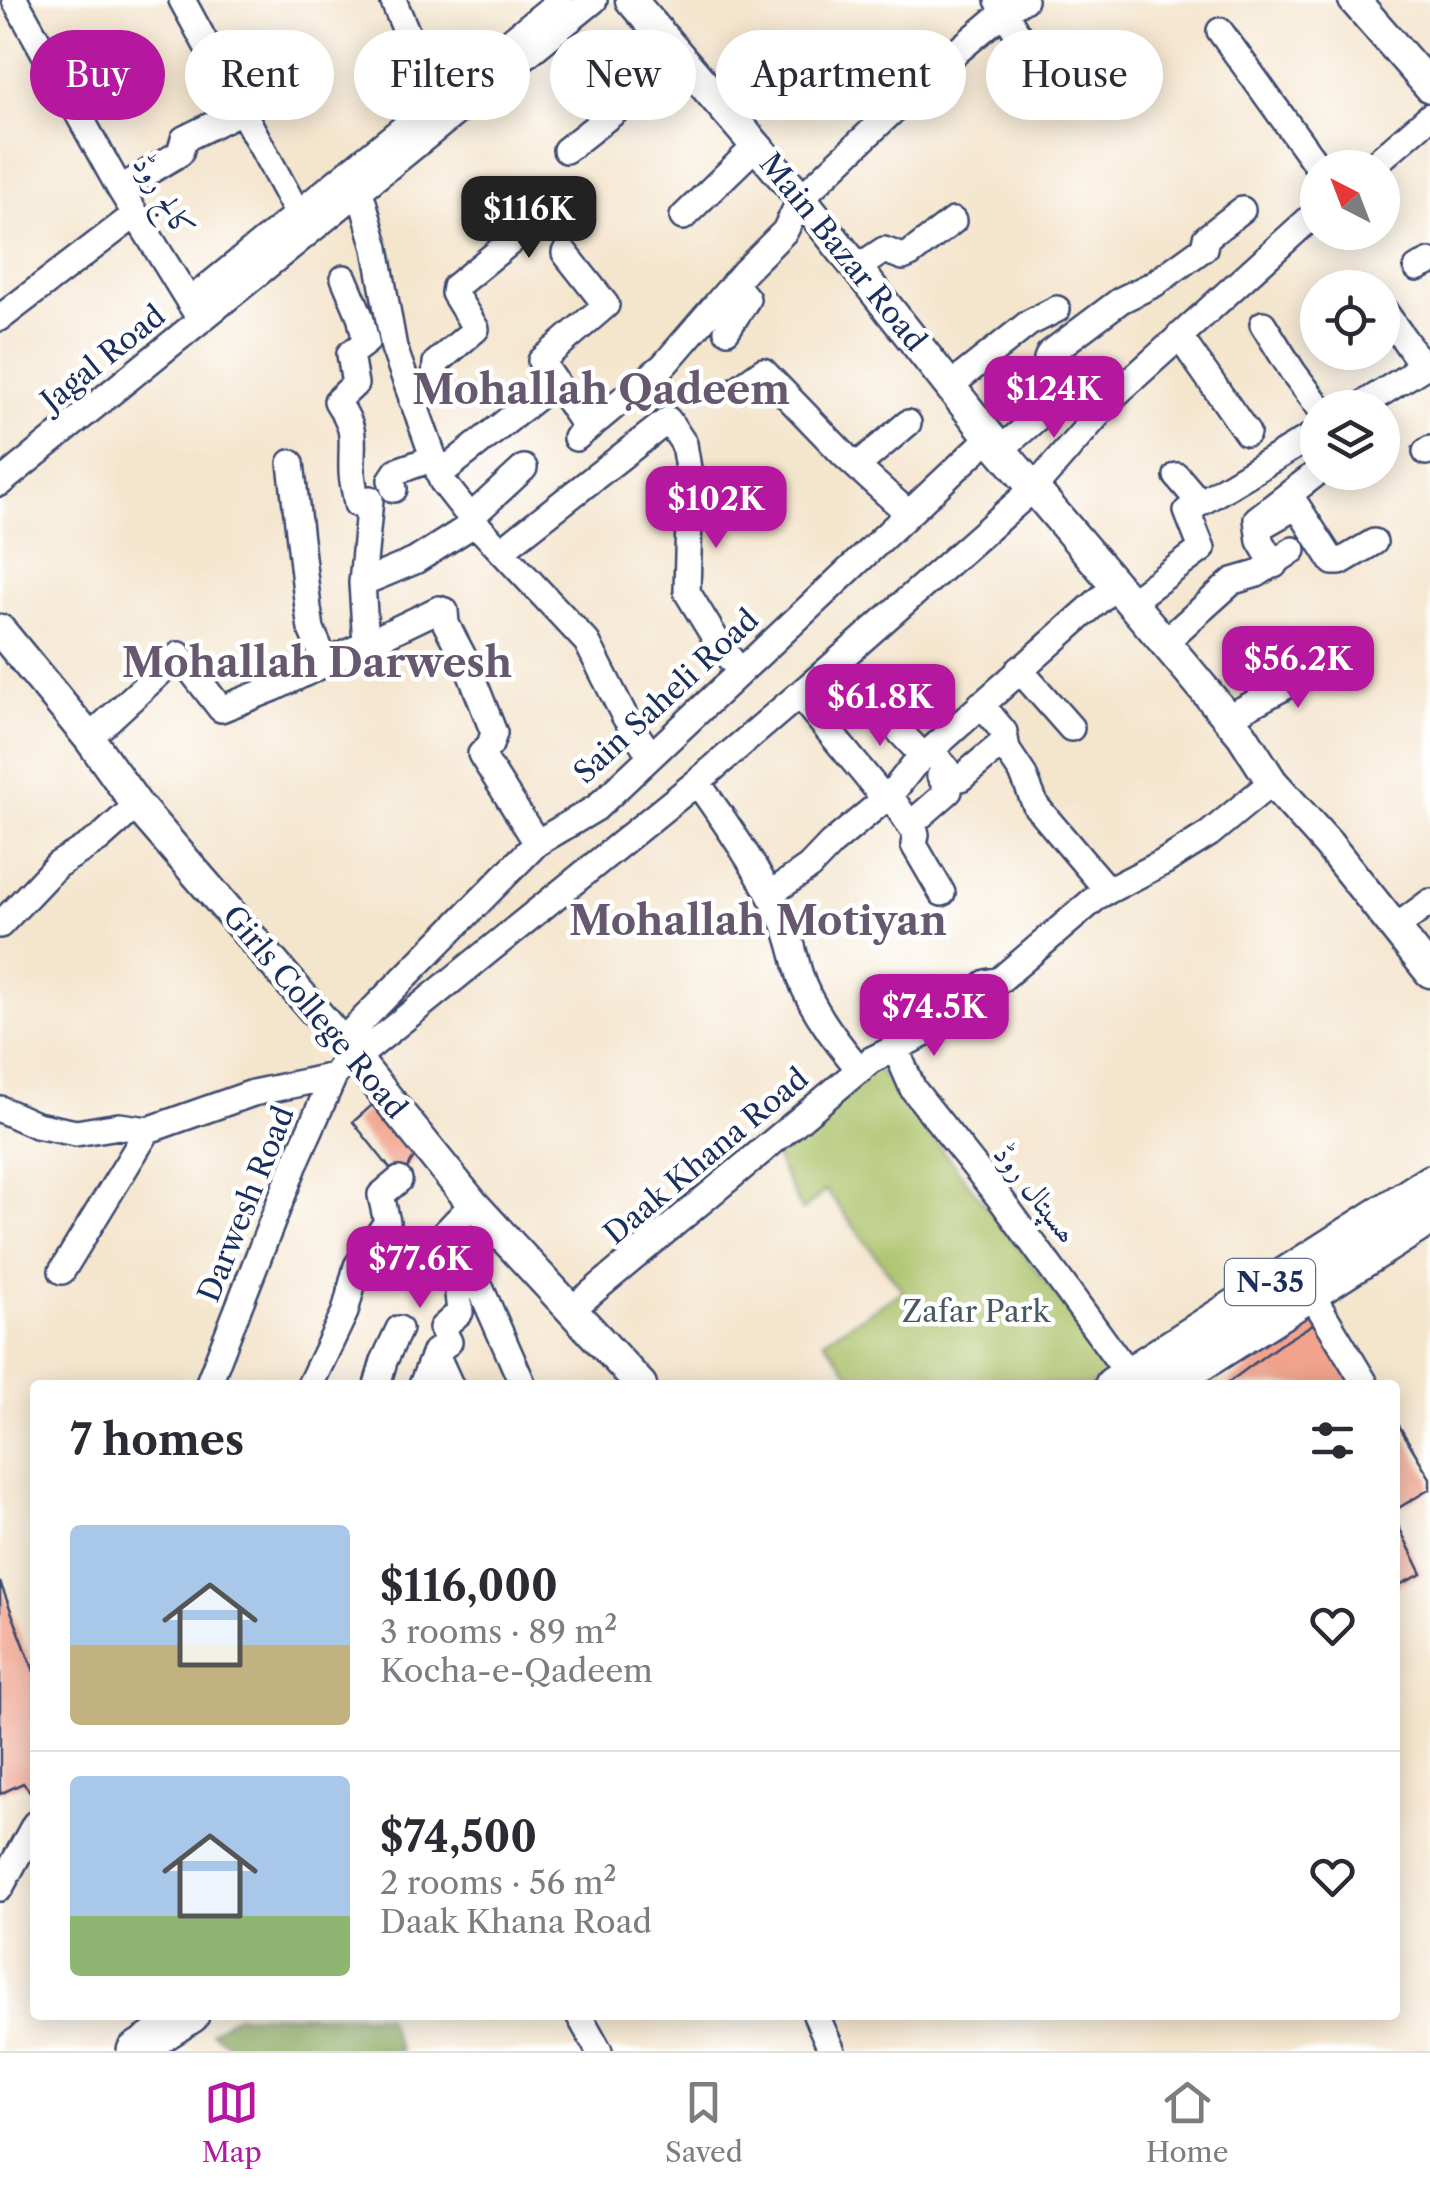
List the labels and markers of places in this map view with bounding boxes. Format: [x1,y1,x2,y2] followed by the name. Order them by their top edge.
[459,176,599,261] pin: $116K
[984,356,1124,441] pin: $124K
[646,466,786,551] pin: $102K
[1217,626,1379,711] pin: $56.2K
[799,664,961,749] pin: $61.8K
[853,974,1015,1059] pin: $74.5K
[339,1226,501,1311] pin: $77.6K

